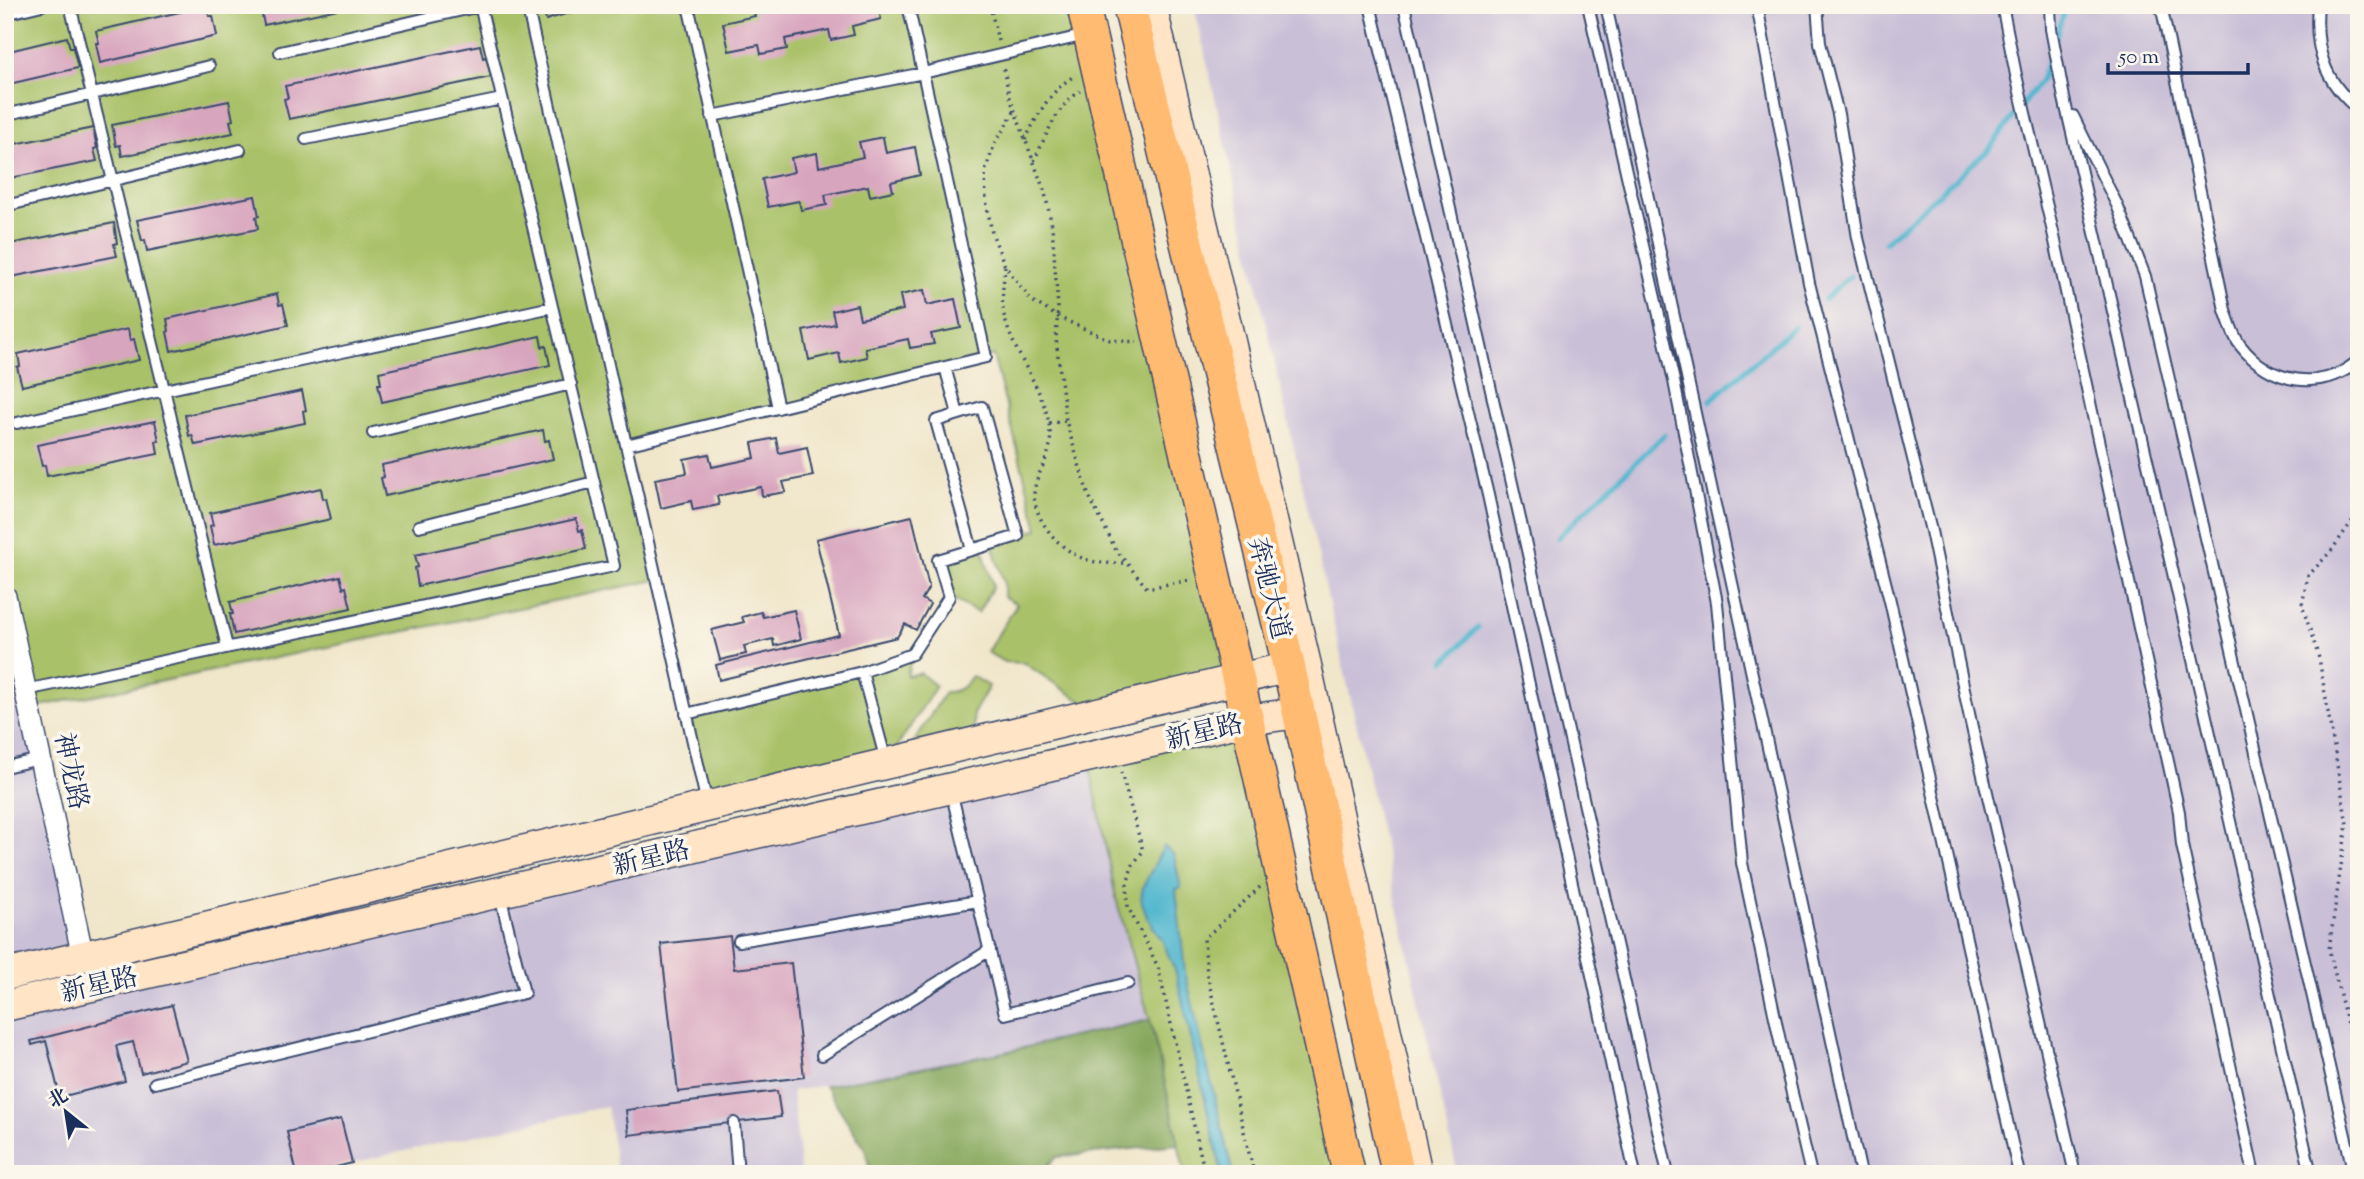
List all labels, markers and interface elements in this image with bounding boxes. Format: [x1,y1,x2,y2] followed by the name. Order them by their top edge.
[2108,32,2248,76] scale bar
[2118,43,2159,73] text: 50 m
[1237,534,1298,644] street label: 奔驰大道
[1162,707,1247,760] street label: 新星路
[43,730,96,814] street label: 神龙路
[609,833,694,886] street label: 新星路
[57,960,142,1013] street label: 新星路
[32,1078,102,1148] north arrow
[44,1083,74,1116] text: 北

